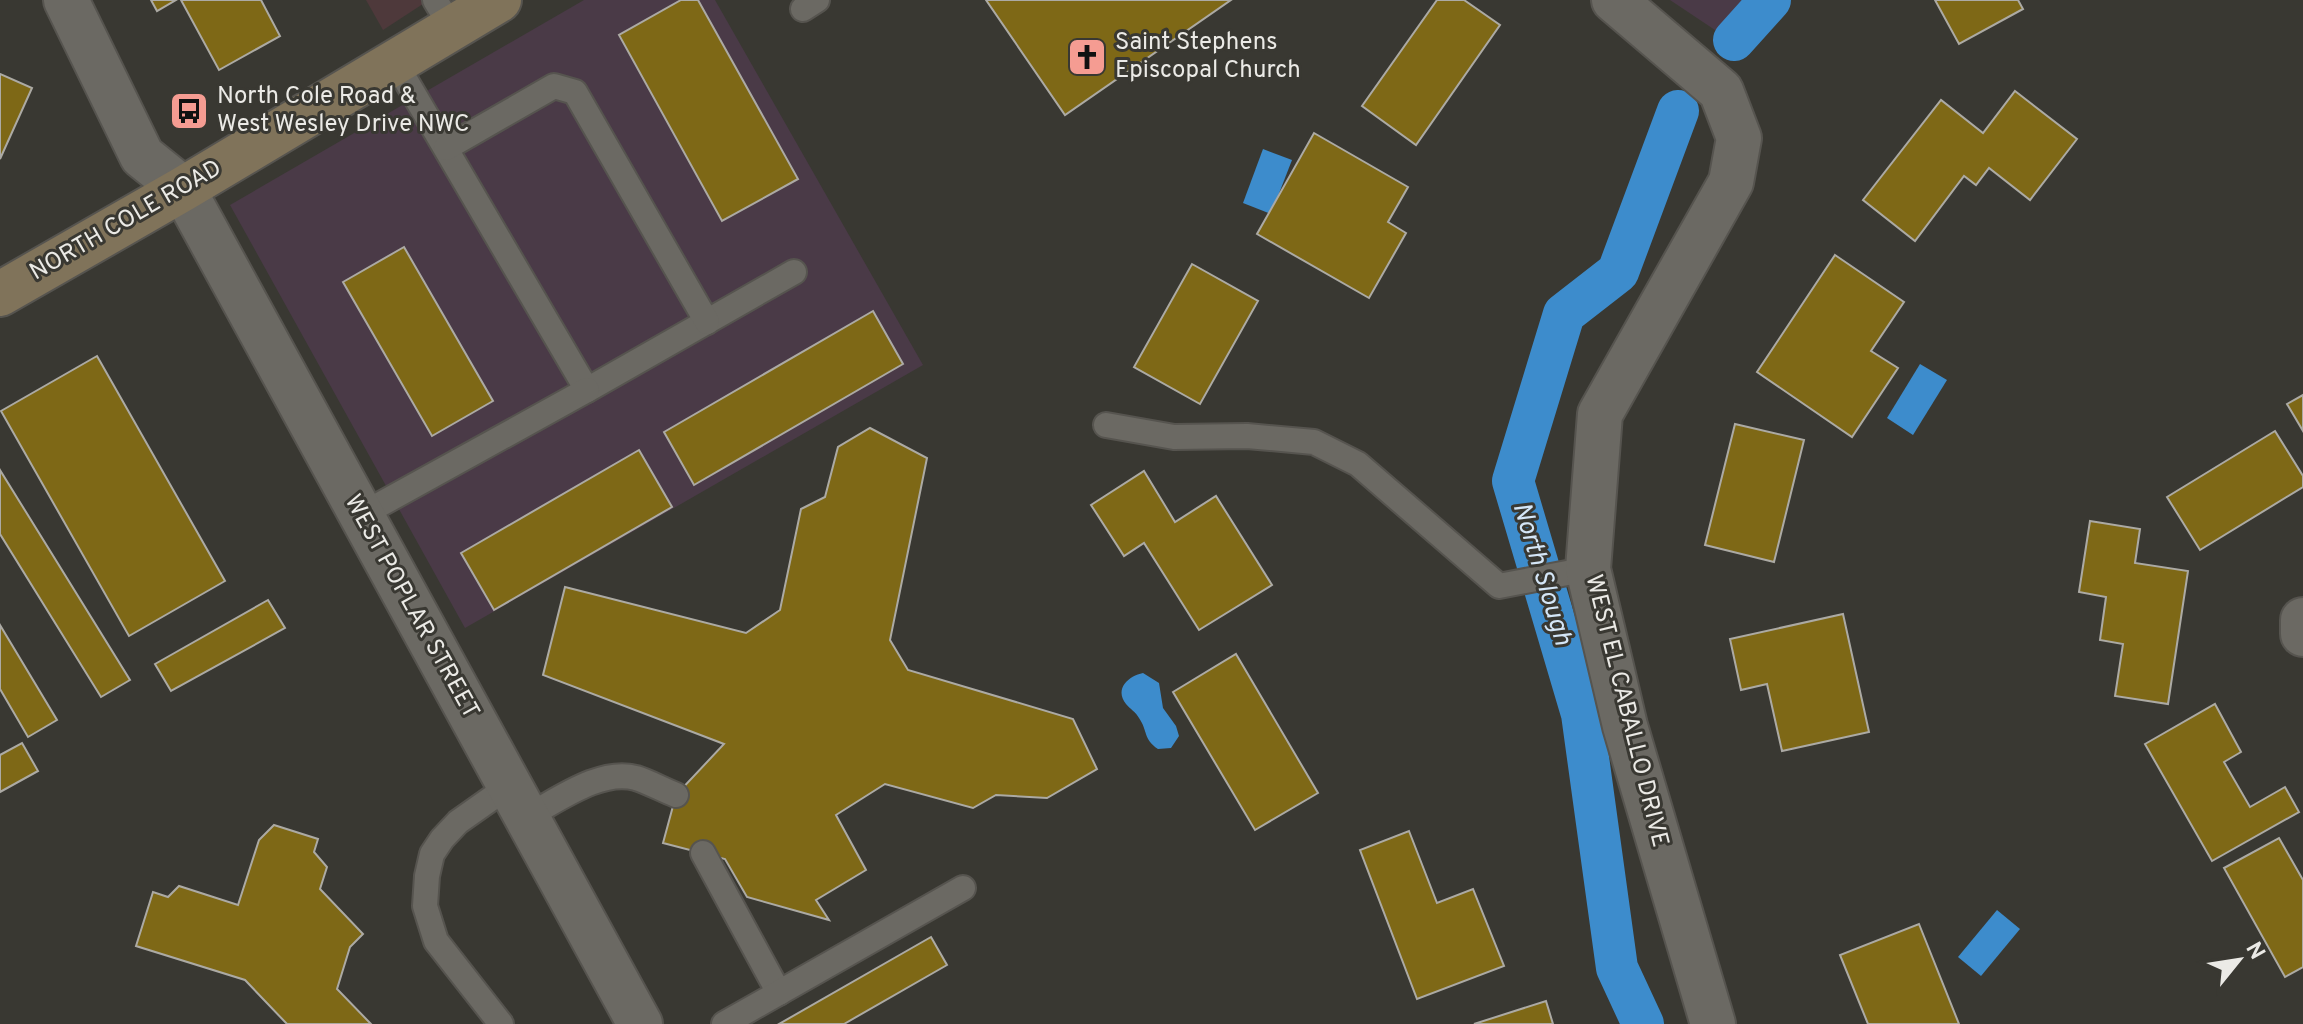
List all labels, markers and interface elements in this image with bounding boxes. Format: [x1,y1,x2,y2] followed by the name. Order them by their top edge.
[1115,28,1301,86] place label: Saint Stephens Episcopal Church
[1066,36,1108,78] church icon: Saint Stephens Episcopal Church
[217,82,469,140] place label: North Cole Road & West Wesley Drive NWC
[168,90,210,132] bus stop icon: North Cole Road & West Wesley Drive NWC
[25,154,227,288] street label: NORTH COLE ROAD
[337,490,485,724] street label: WEST POPLAR STREET
[1504,498,1578,650] water label: North Slough
[1578,572,1674,850] street label: WEST EL CABALLO DRIVE
[2199,920,2279,1000] north arrow
[2239,938,2270,965] text: N

